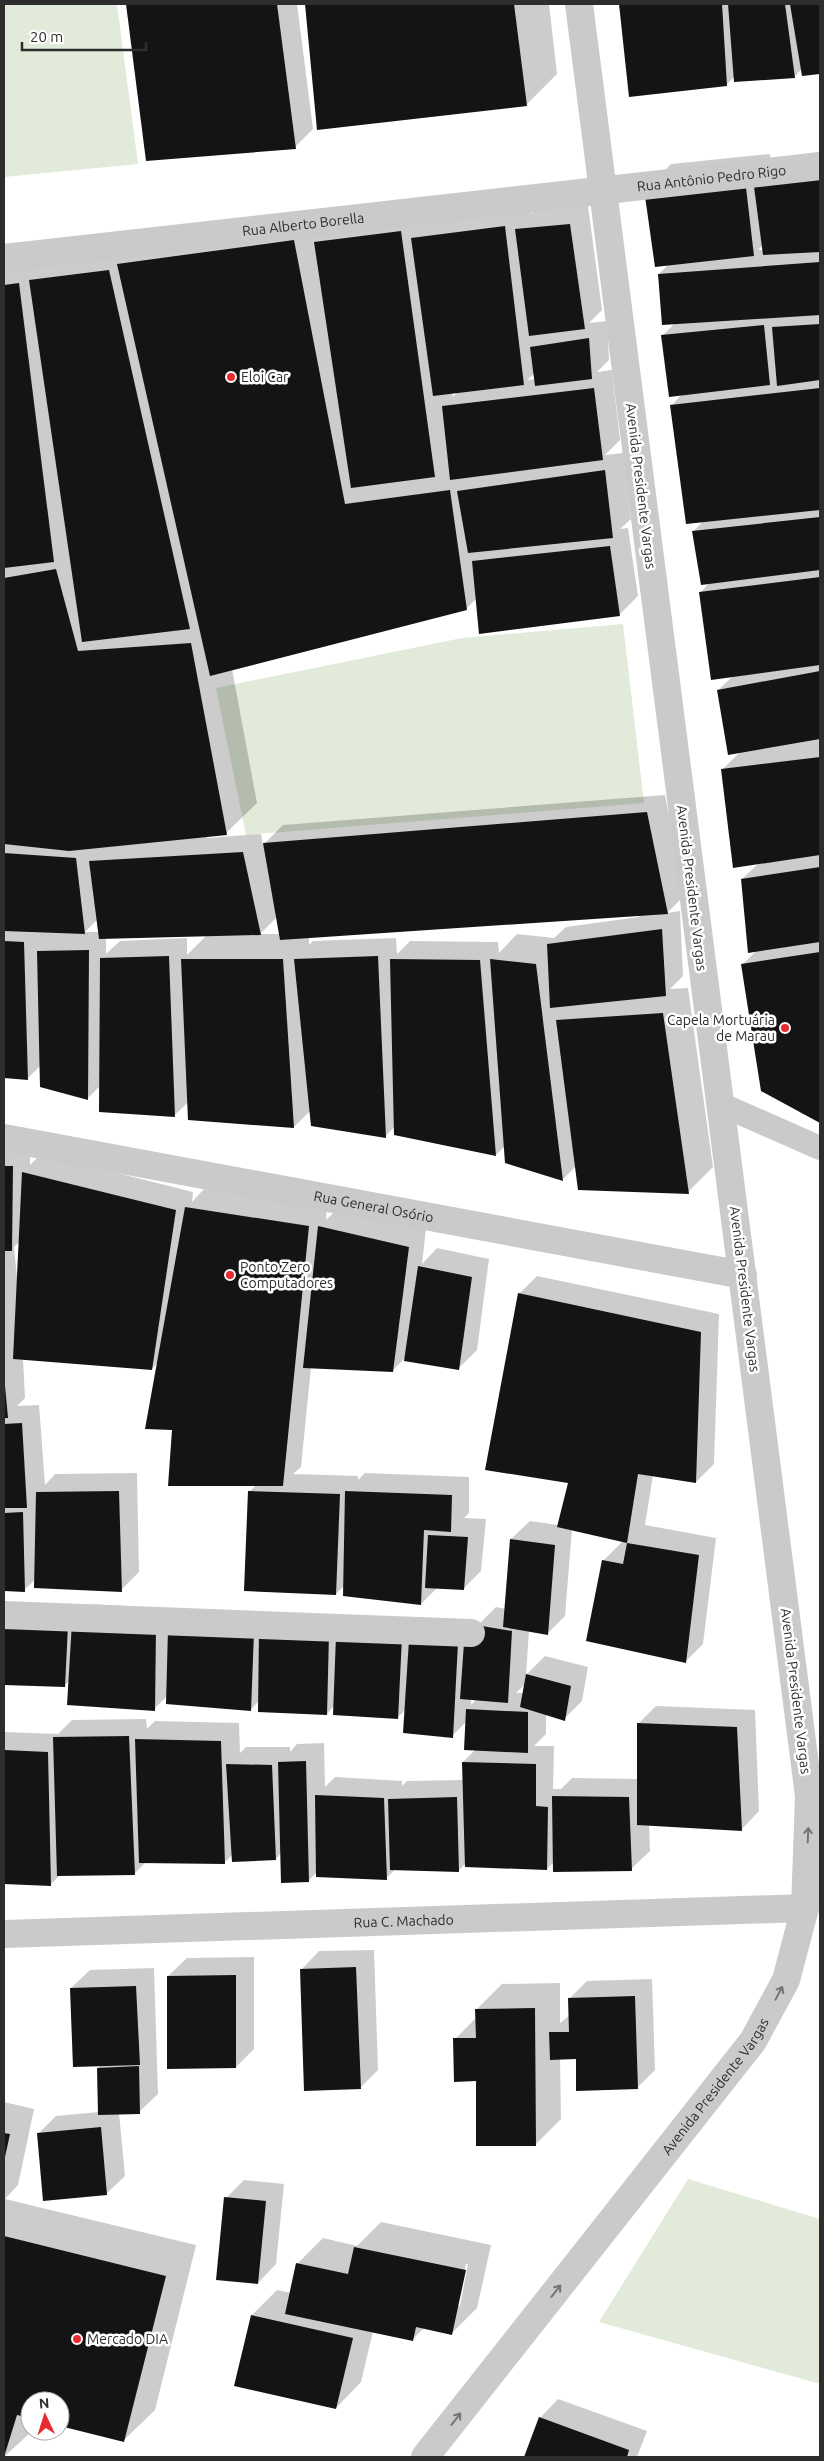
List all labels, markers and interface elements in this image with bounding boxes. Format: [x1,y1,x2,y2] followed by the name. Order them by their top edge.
[22,20,146,52] scale bar
[30,28,63,45] text: 20 m
[636,162,787,195] street label: Rua Antônio Pedro Rigo
[241,209,365,239] street label: Rua Alberto Borella
[241,369,289,385] place label: Eloi Car
[225,371,237,383] marker: Eloi Car
[623,402,659,570] street label: Avenida Presidente Vargas
[674,804,710,972] street label: Avenida Presidente Vargas
[667,1012,775,1044] place label: Capela Mortuária de Marau
[779,1022,791,1034] marker: Capela Mortuária de Marau
[313,1188,435,1225] street label: Rua General Osório
[727,1205,763,1373] street label: Avenida Presidente Vargas
[240,1259,333,1291] place label: Ponto Zero Computadores
[224,1269,236,1281] marker: Ponto Zero Computadores
[778,1607,814,1775] street label: Avenida Presidente Vargas
[803,1827,812,1843] one-way arrow
[353,1911,454,1931] street label: Rua C. Machado
[774,1987,784,2001] one-way arrow
[659,2015,772,2158] street label: Avenida Presidente Vargas
[551,2284,561,2298] one-way arrow
[87,2331,168,2347] place label: Mercado DIA
[71,2333,83,2345] marker: Mercado DIA
[20,2391,70,2441] north arrow
[38,2395,50,2411] text: N
[450,2413,461,2426] one-way arrow

